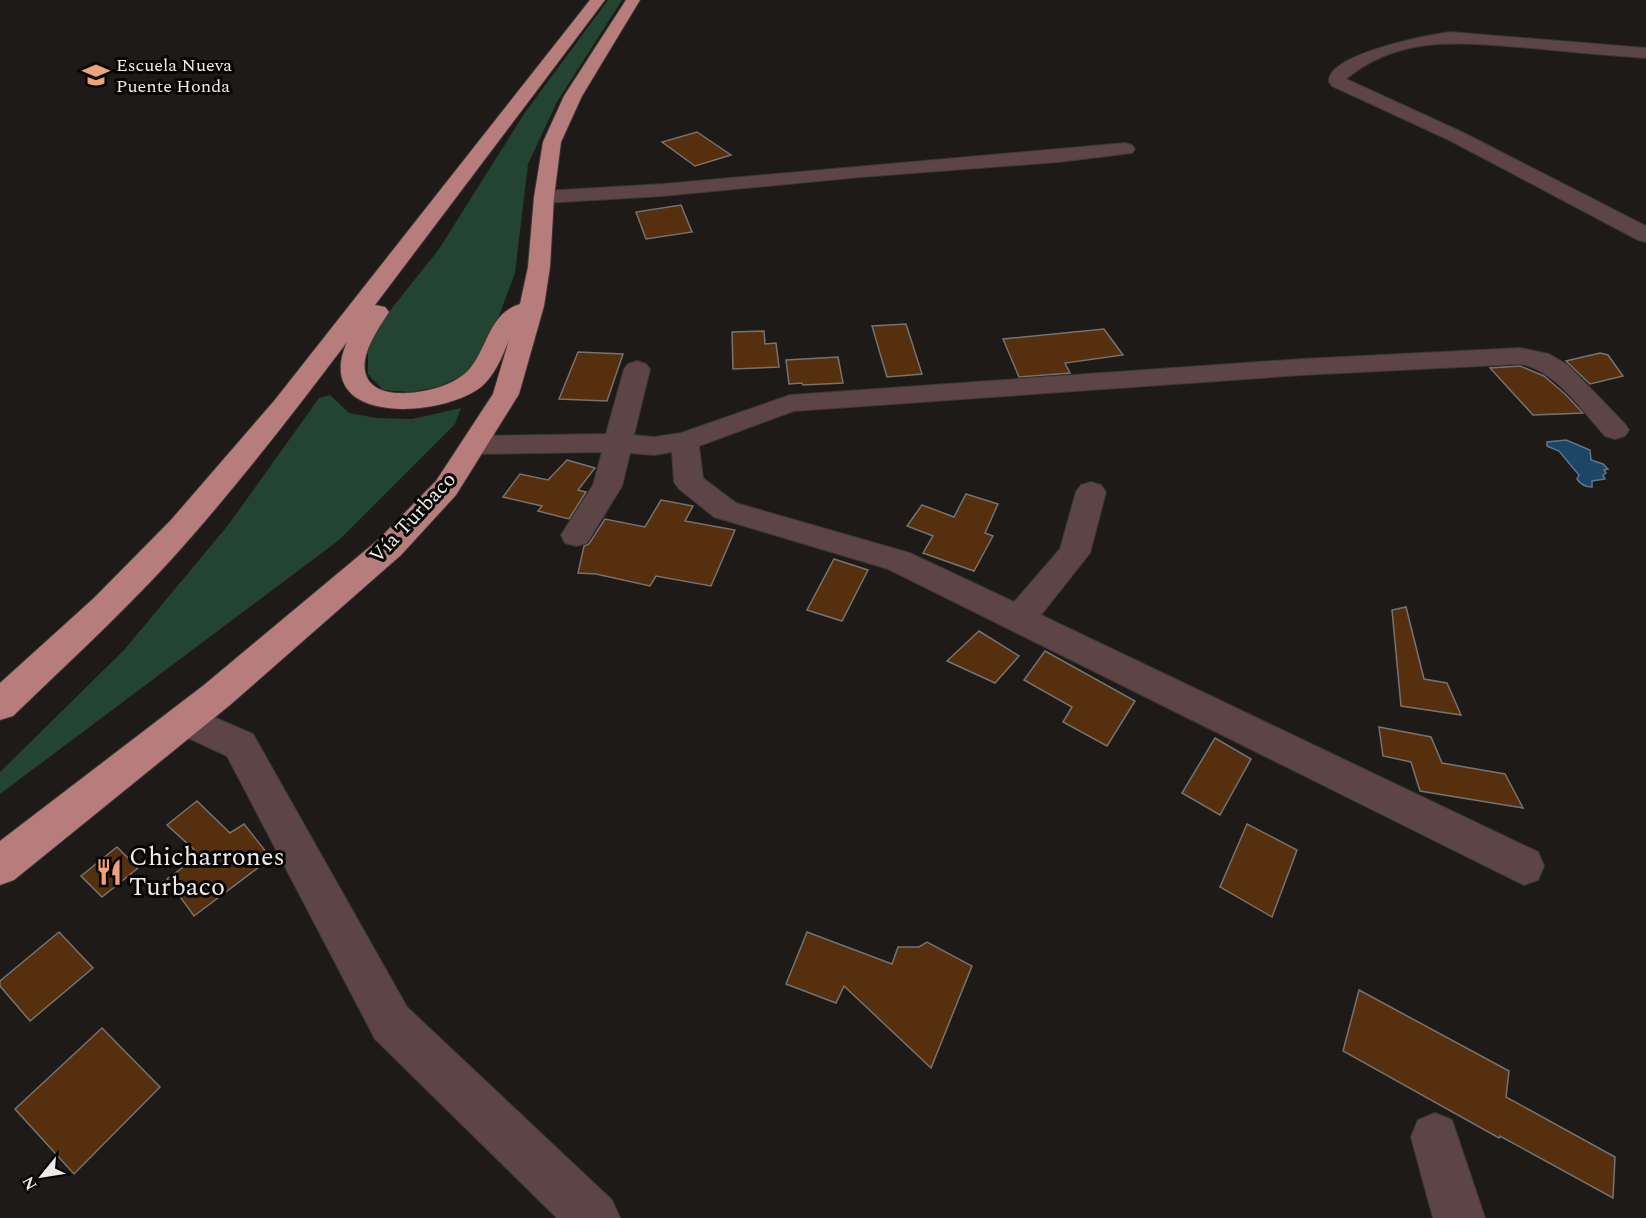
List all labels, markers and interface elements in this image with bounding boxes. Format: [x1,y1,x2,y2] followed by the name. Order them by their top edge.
[116,52,232,100] place label: Escuela Nueva Puente Honda
[81,60,111,90] school or university icon: Escuela Nueva Puente Honda
[362,465,464,571] street label: Vía Turbaco
[129,837,285,907] place label: Chicharrones Turbaco
[94,857,124,887] restaurant icon: Chicharrones Turbaco
[12,1146,72,1206] north arrow
[16,1171,44,1195] text: N

